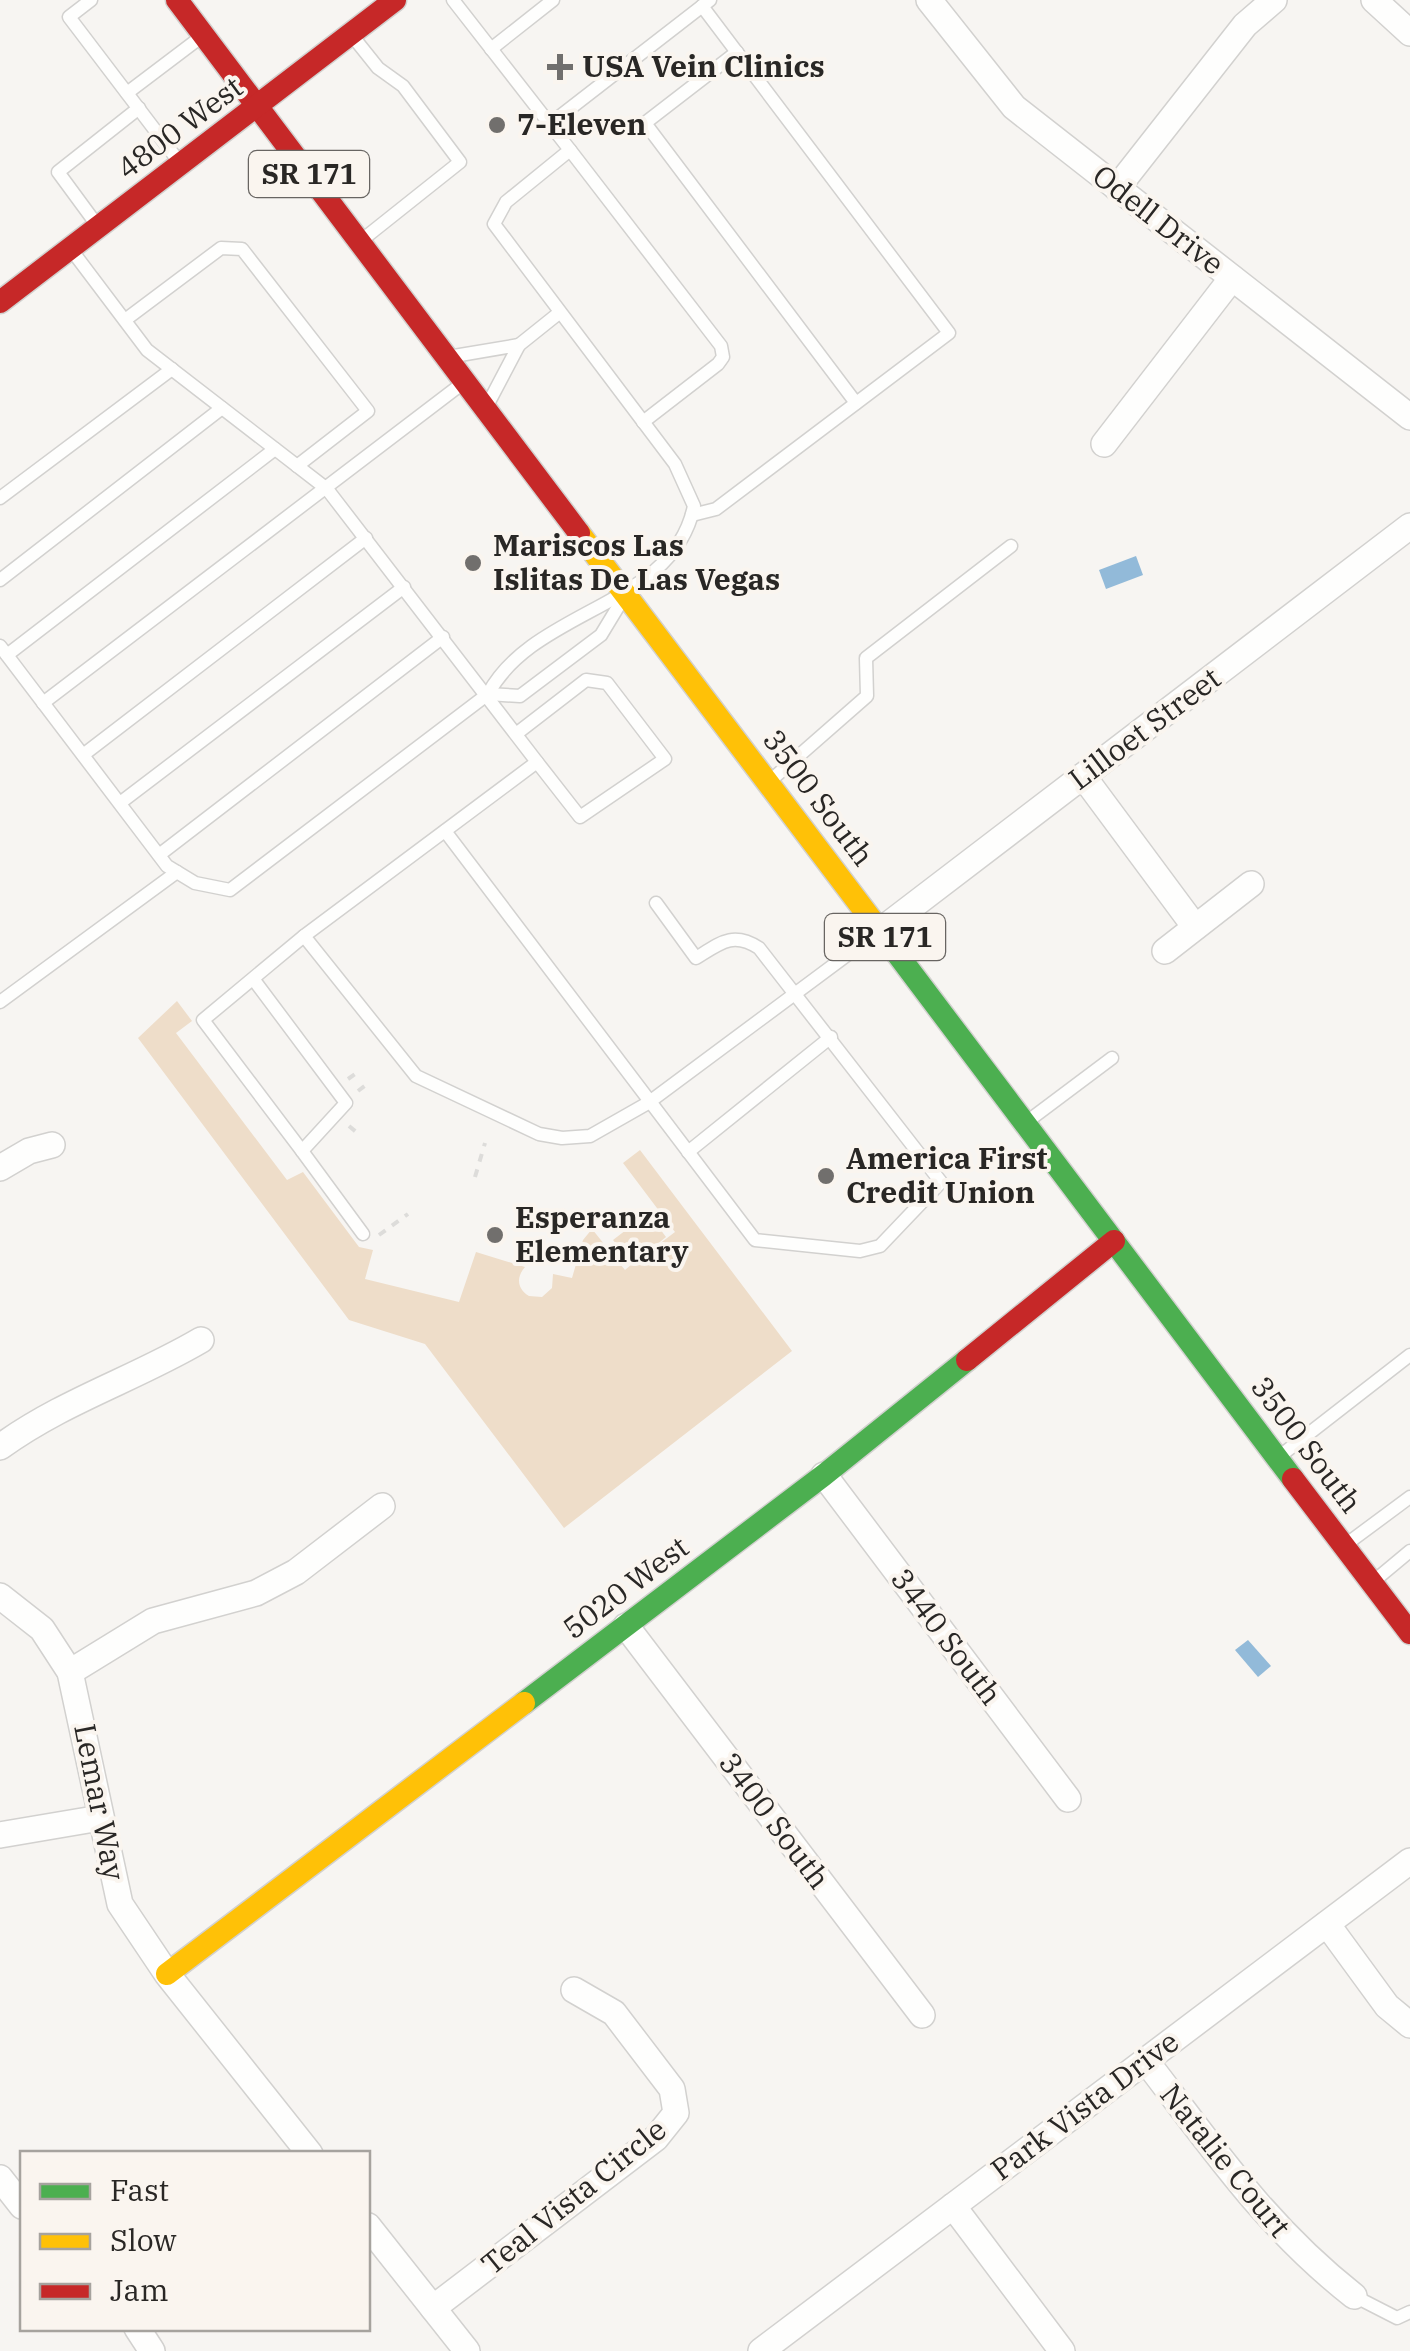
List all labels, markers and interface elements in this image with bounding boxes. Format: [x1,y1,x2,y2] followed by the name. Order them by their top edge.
[582,46,825,85] place label: USA Vein Clinics
[547,54,573,80] marker: USA Vein Clinics
[108,67,250,187] street label: 4800 West
[517,104,647,143] place label: 7-Eleven
[486,114,508,136] marker: 7-Eleven
[249,151,369,197] road number: SR 171
[1085,155,1233,282] street label: Odell Drive
[493,525,780,598] place label: Mariscos Las Islitas De Las Vegas
[462,552,484,574] marker: Mariscos Las Islitas De Las Vegas
[1060,658,1228,798] street label: Lilloet Street
[755,721,883,873] street label: 3500 South
[825,914,945,960] road number: SR 171
[846,1138,1047,1211] place label: America First Credit Union
[815,1165,837,1187] marker: America First Credit Union
[515,1197,689,1270] place label: Esperanza Elementary
[484,1224,506,1246] marker: Esperanza Elementary
[1243,1368,1371,1520] street label: 3500 South
[554,1527,696,1647] street label: 5020 West
[883,1560,1011,1712] street label: 3440 South
[66,1720,135,1883] street label: Lemar Way
[711,1744,839,1896] street label: 3400 South
[982,2021,1186,2188] street label: Park Vista Drive
[1152,2075,1300,2245] street label: Natalie Court
[473,2109,673,2282] street label: Teal Vista Circle
[20,2151,370,2331] legend
[110,2170,169,2209] text: Fast
[110,2220,177,2259] text: Slow
[110,2270,169,2309] text: Jam

